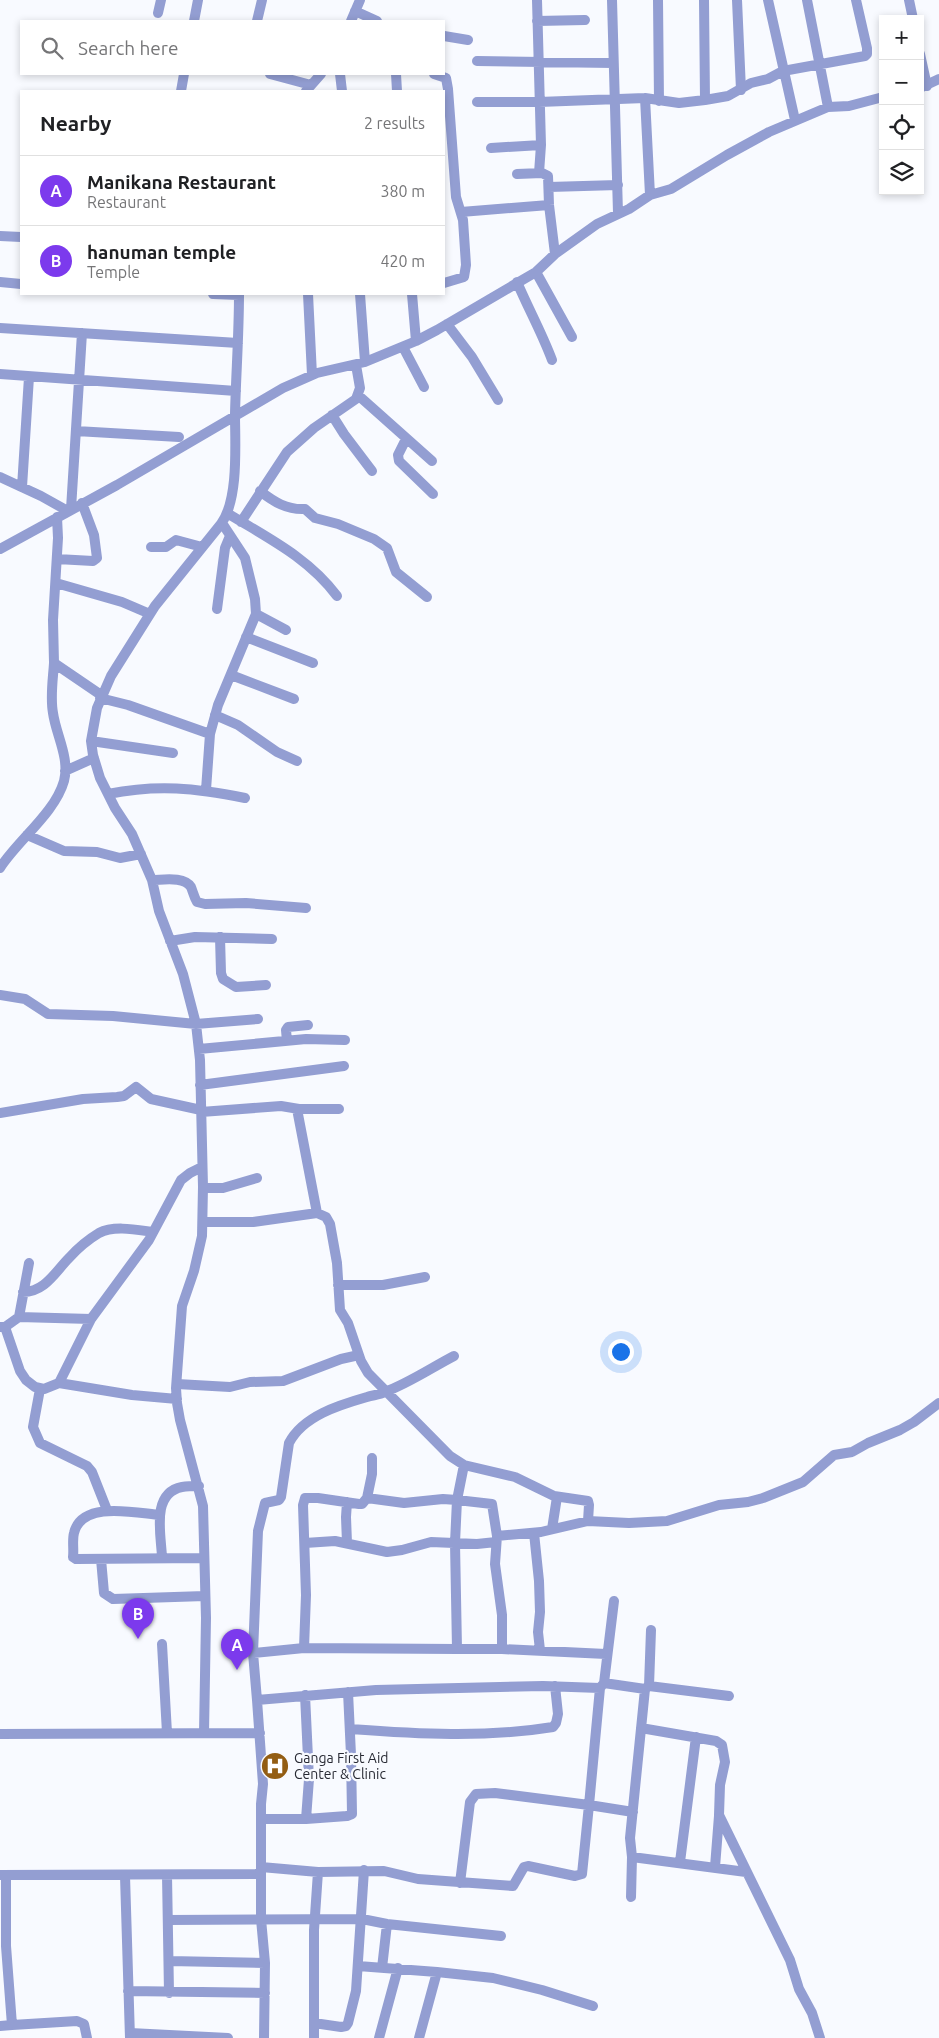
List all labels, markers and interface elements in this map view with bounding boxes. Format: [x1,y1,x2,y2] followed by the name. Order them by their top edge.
[879,15,924,195] map controls
[879,15,924,60] button: +
[20,20,445,75] search box
[38,34,66,62] icon: search
[78,37,178,59] text: Search here
[879,60,924,105] button: −
[879,105,924,150] button: locate
[40,111,111,135] text: Nearby
[364,114,425,132] text: 2 results
[879,150,924,195] button: layers
[87,171,276,193] text: Manikana Restaurant
[50,182,62,200] text: A
[380,182,425,200] text: 380 m
[87,193,166,211] text: Restaurant
[87,241,236,263] text: hanuman temple
[51,252,61,270] text: B
[380,252,425,270] text: 420 m
[87,263,140,281] text: Temple
[608,1339,634,1365] your location
[122,1598,154,1639] pin: B
[221,1629,253,1670] pin: A
[294,1750,388,1782] place label: Ganga First Aid Center & Clinic
[260,1751,290,1781] hospital icon: Ganga First Aid Center & Clinic

